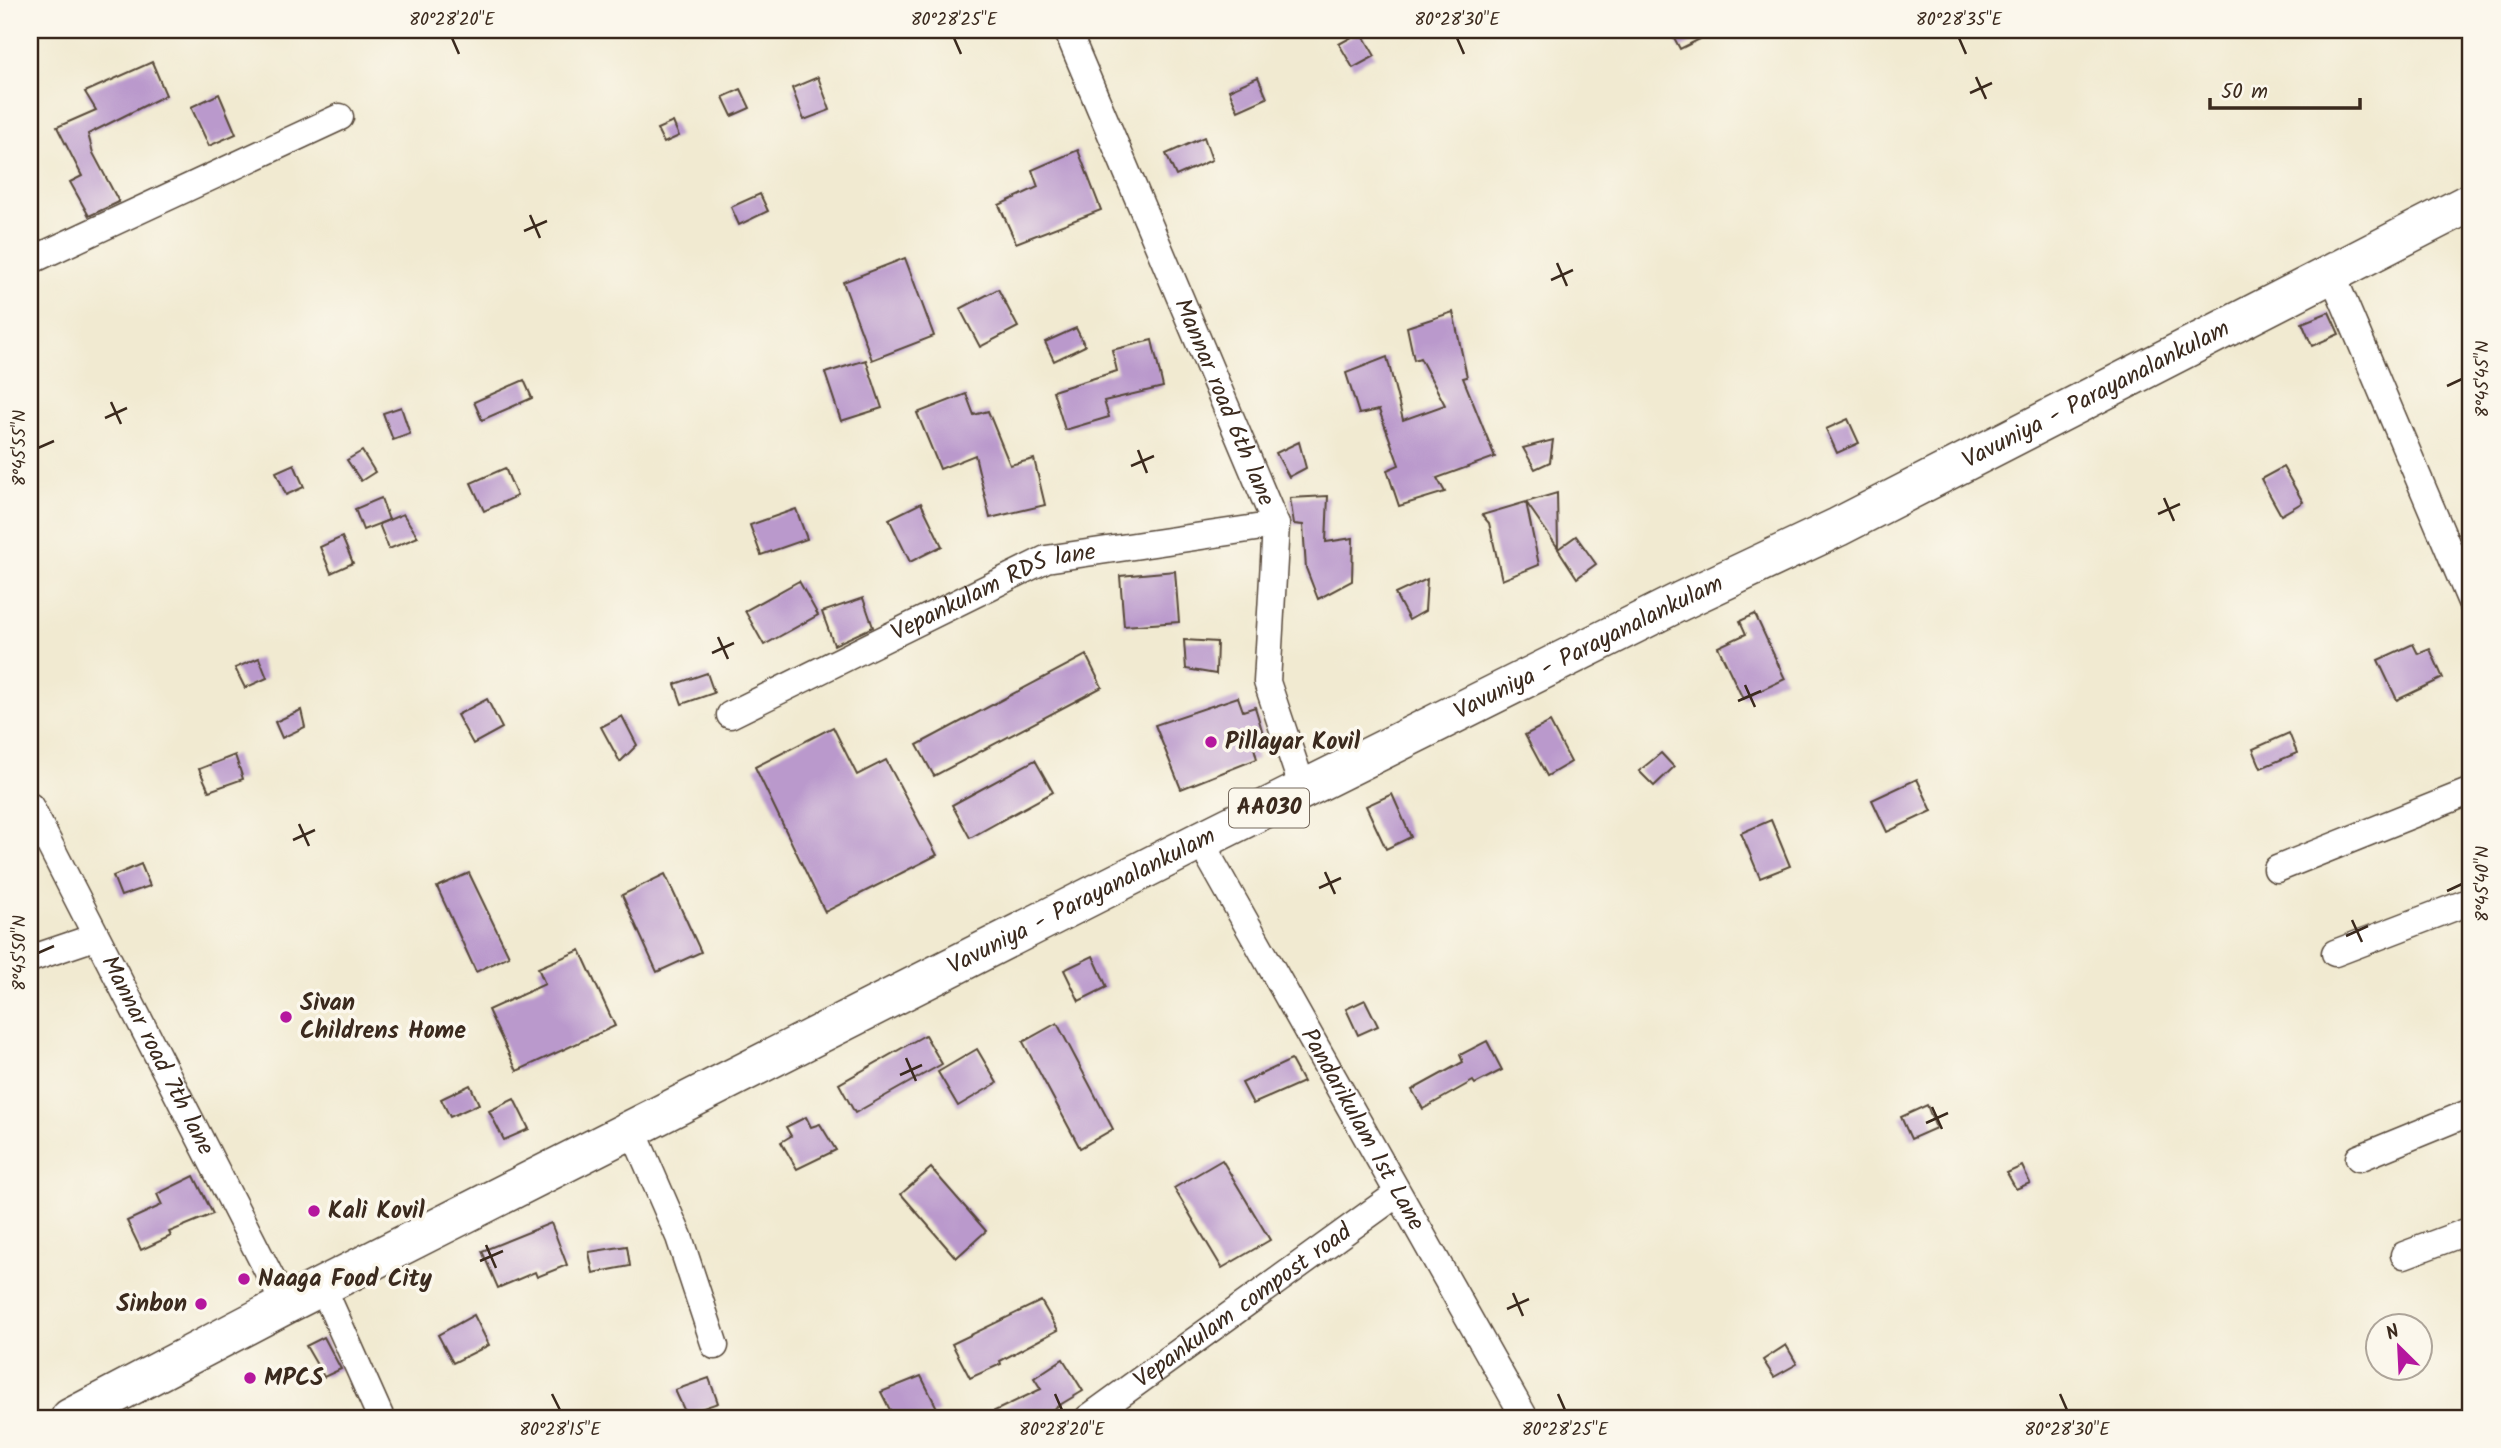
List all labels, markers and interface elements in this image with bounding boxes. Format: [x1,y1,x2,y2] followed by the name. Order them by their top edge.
[409,6,495,35] text: 80°28'20"E
[911,6,998,35] text: 80°28'25"E
[1414,6,1500,35] text: 80°28'30"E
[1916,6,2003,35] text: 80°28'35"E
[2210,66,2361,110] scale bar
[2221,76,2268,109] text: 50 m
[1163,292,1285,512] street label: Mannar road 6th lane
[1955,310,2237,480] street label: Vavuniya - Parayanalankulam
[2469,341,2498,417] text: 8°45'45"N
[6,410,35,486] text: 8°45'55"N
[884,532,1098,652] street label: Vepankulam RDS lane
[1447,564,1730,731] street label: Vavuniya - Parayanalankulam
[1225,723,1361,762] place label: Pillayar Kovil
[1203,734,1219,750] marker: Pillayar Kovil
[1229,788,1309,828] road number: AA030
[941,817,1222,985] street label: Vavuniya - Parayanalankulam
[2469,846,2498,922] text: 8°45'40"N
[6,915,35,991] text: 8°45'50"N
[90,949,225,1162] street label: Mannar road 7th lane
[300,984,466,1051] place label: Sivan Childrens Home
[278,1009,294,1025] marker: Sivan Childrens Home
[1290,1021,1435,1238] street label: Pandarikulam 1st Lane
[328,1192,425,1231] place label: Kali Kovil
[306,1203,322,1219] marker: Kali Kovil
[1125,1213,1361,1399] street label: Vepankulam compost road
[258,1260,433,1299] place label: Naaga Food City
[236,1271,252,1287] marker: Naaga Food City
[116,1285,187,1324] place label: Sinbon
[193,1296,209,1312] marker: Sinbon
[2364,1312,2434,1382] north arrow
[2381,1317,2404,1349] text: N
[264,1359,324,1398] place label: MPCS
[242,1370,258,1386] marker: MPCS
[519,1416,601,1445] text: 80°28'15"E
[1019,1416,1105,1445] text: 80°28'20"E
[1522,1416,1609,1445] text: 80°28'25"E
[2024,1416,2110,1445] text: 80°28'30"E

